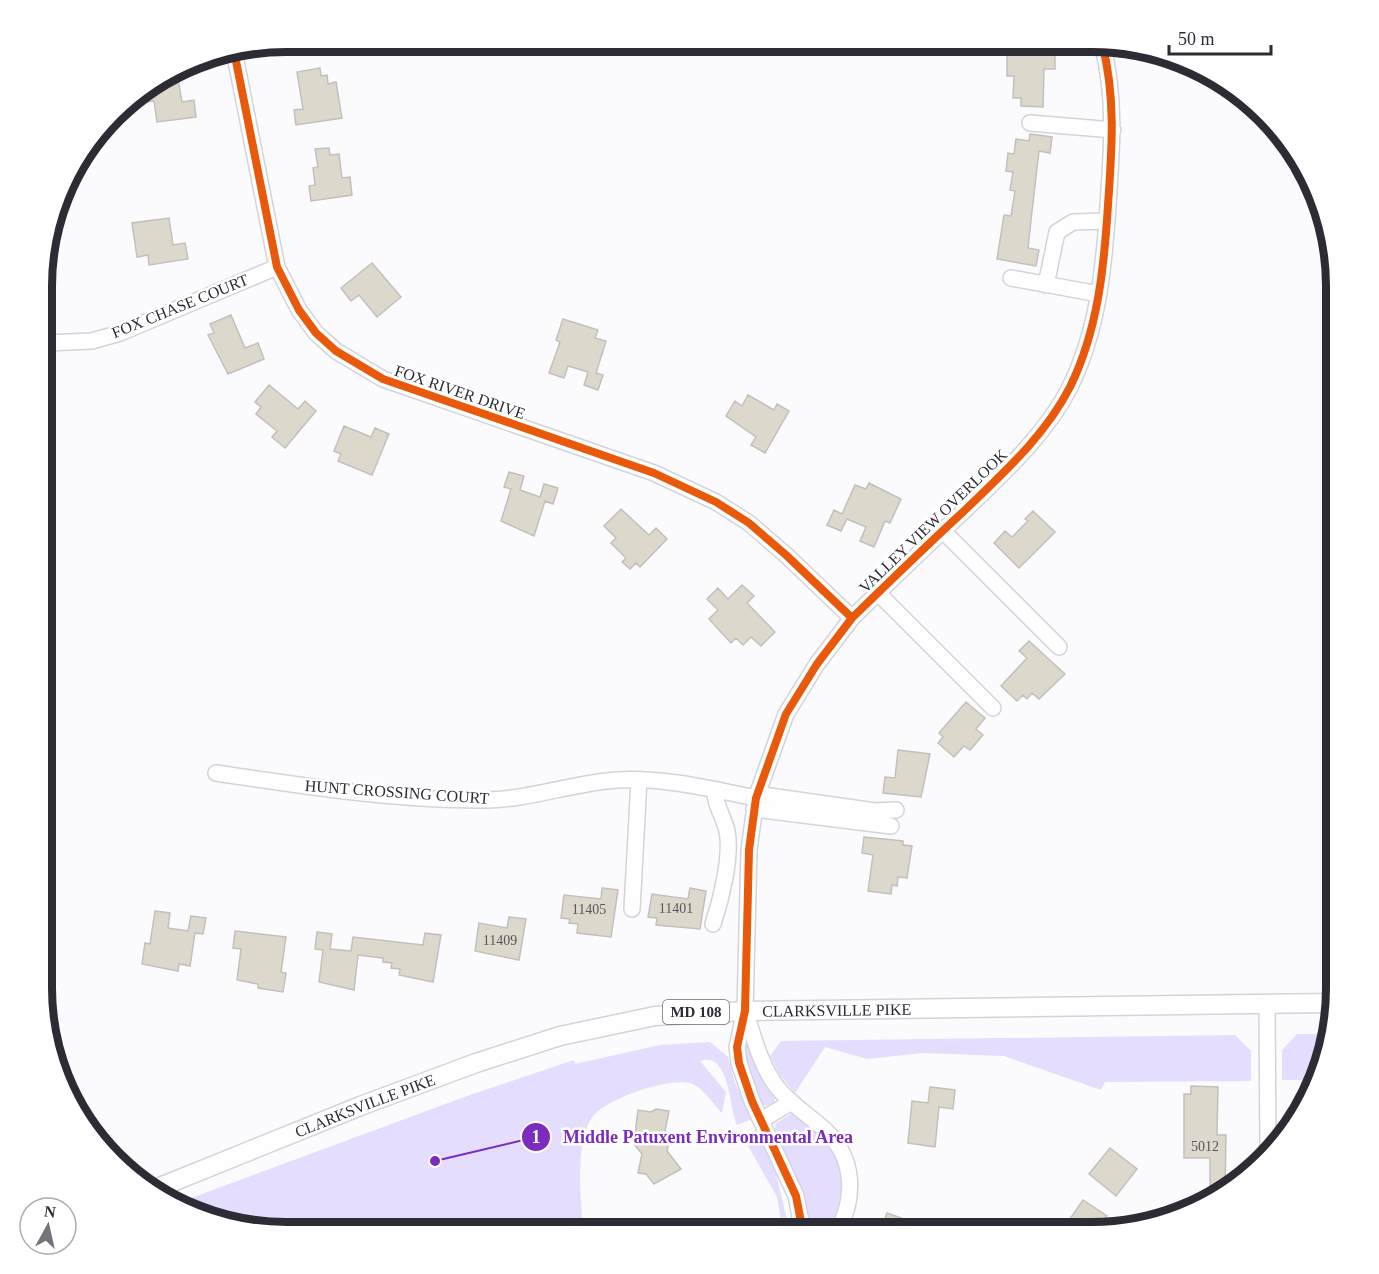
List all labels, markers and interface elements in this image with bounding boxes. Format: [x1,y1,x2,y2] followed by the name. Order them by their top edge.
[1169,18,1271,56] scale bar
[1178,29,1215,49] text: 50 m
[109,271,251,341] street label: FOX CHASE COURT
[393,362,527,422] street label: FOX RIVER DRIVE
[856,446,1011,596] street label: VALLEY VIEW OVERLOOK
[304,777,490,807] street label: HUNT CROSSING COURT
[659,901,693,916] house number: 11401
[572,902,606,917] house number: 11405
[483,933,517,948] house number: 11409
[663,1000,729,1024] road number: MD 108
[762,1000,911,1019] street label: CLARKSVILLE PIKE
[292,1070,437,1140] street label: CLARKSVILLE PIKE
[521,1119,866,1155] callout: Middle Patuxent Environmental Area
[532,1127,541,1147] text: 1
[563,1127,853,1147] text: Middle Patuxent Environmental Area
[1191,1139,1219,1154] house number: 5012
[18,1196,78,1256] north arrow
[43,1202,57,1221] text: N

